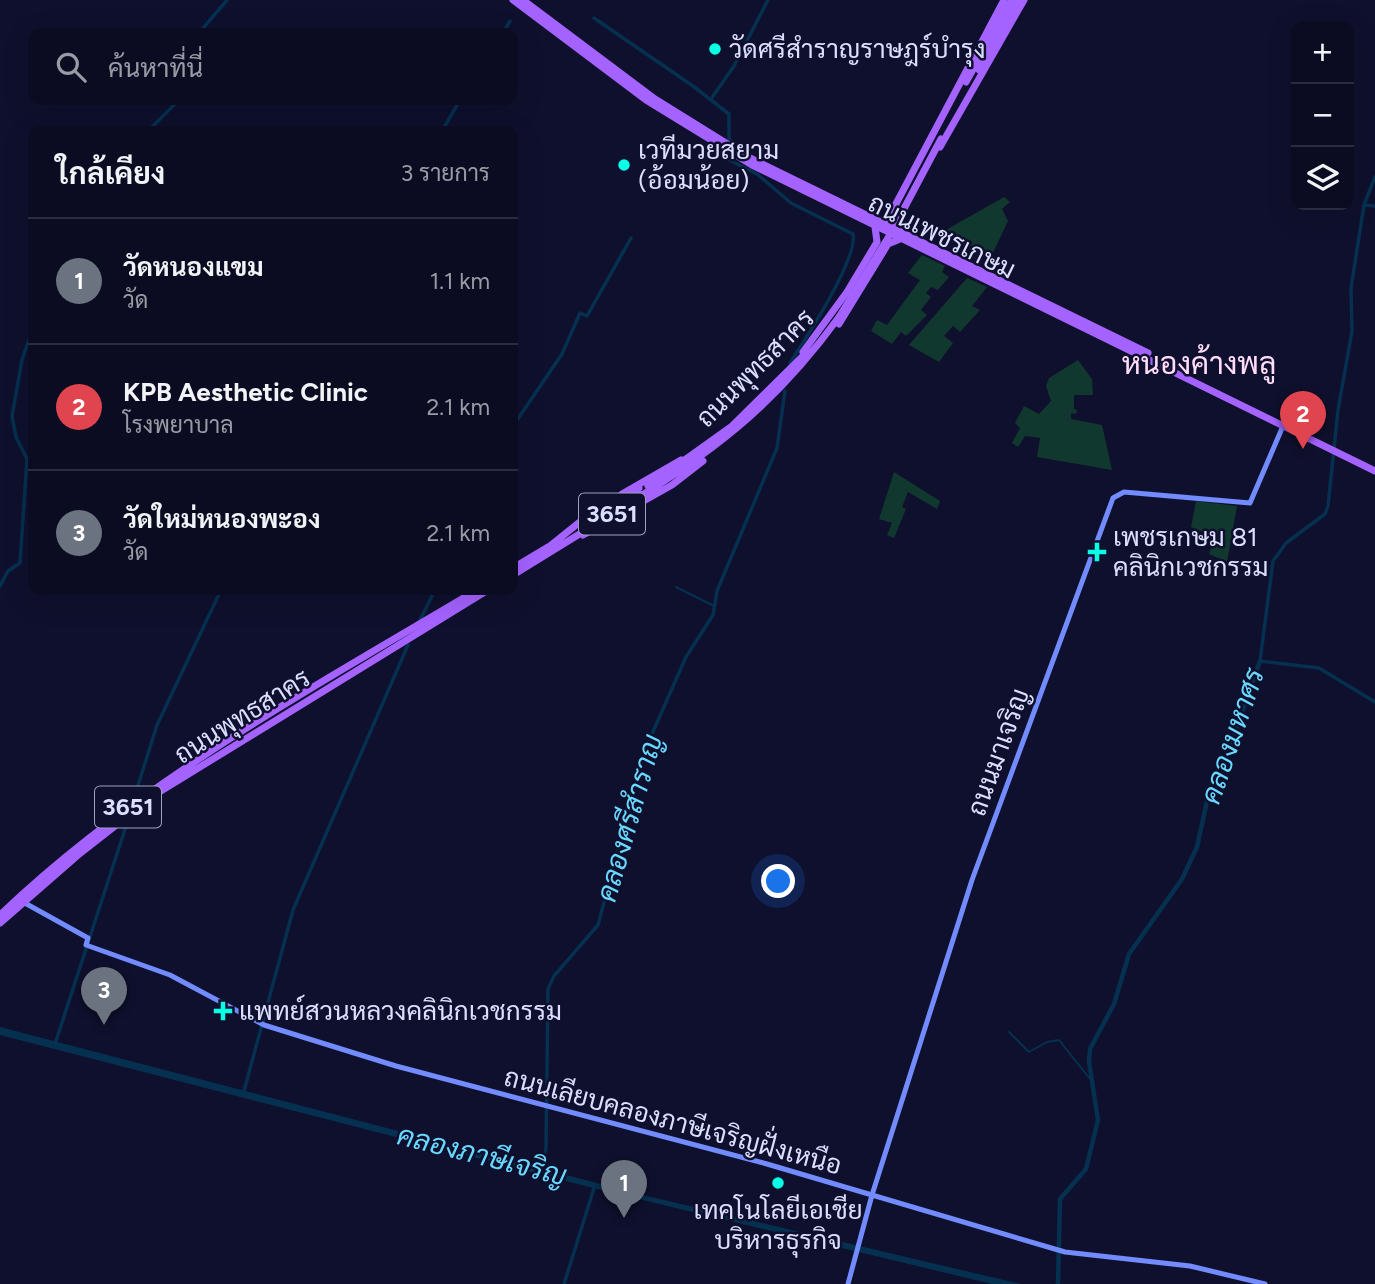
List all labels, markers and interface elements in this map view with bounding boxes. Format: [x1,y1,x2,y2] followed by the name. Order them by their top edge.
[1291,21,1354,210] map controls
[1291,21,1354,84] button: +
[28,28,518,105] search box
[729,32,985,67] place label: วัดศรีสําราญราษฎร์บํารุง
[707,41,723,57] marker: วัดศรีสําราญราษฎร์บํารุง
[52,48,90,86] icon: search
[108,52,203,84] text: ค้นหาที่นี่
[1291,84,1354,147] button: −
[638,134,779,196] place label: เวทีมวยสยาม (อ้อมน้อย)
[1291,147,1354,210] button: layers
[56,155,165,192] text: ใกล้เคียง
[616,157,632,173] marker: เวทีมวยสยาม (อ้อมน้อย)
[401,159,490,187] text: 3 รายการ
[863,187,1021,285] street label: ถนนเพชรเกษม
[123,251,264,283] text: วัดหนองแขม
[74,267,84,295] text: 1
[430,267,490,295] text: 1.1 km
[123,286,148,314] text: วัด
[689,302,822,435] street label: ถนนพุทธสาคร
[1122,343,1276,384] district label: หนองค้างพลู
[123,376,368,408] text: KPB Aesthetic Clinic
[1280,391,1326,449] pin: 2
[72,393,86,421] text: 2
[426,393,490,421] text: 2.1 km
[123,411,234,439] text: โรงพยาบาล
[579,494,645,534] road number: 3651
[123,503,321,535] text: วัดใหม่หนองพะอง
[73,519,85,547] text: 3
[426,519,490,547] text: 2.1 km
[1113,521,1269,583] place label: เพชรเกษม 81 คลินิกเวชกรรม
[123,538,148,566] text: วัด
[1087,542,1107,562] marker: เพชรเกษม 81 คลินิกเวชกรรม
[168,662,317,772] street label: ถนนพุทธสาคร
[1193,662,1272,808] water label: คลองมหาศร
[960,684,1036,820] street label: ถนนมาเจริญ
[588,730,670,906] water label: คลองศรีสำราญ
[95,786,161,828] road number: 3651
[761,864,795,898] your location
[81,967,127,1025] pin: 3
[239,994,562,1027] place label: แพทย์สวนหลวงคลินิกเวชกรรม
[213,1001,233,1021] marker: แพทย์สวนหลวงคลินิกเวชกรรม
[501,1056,847,1182] street label: ถนนเลียบคลองภาษีเจริญฝั่งเหนือ
[394,1117,570,1193] water label: คลองภาษีเจริญ
[601,1160,647,1218] pin: 1
[770,1175,786,1191] marker: เทคโนโลยีเอเชีย บริหารธุรกิจ
[693,1194,863,1258] place label: เทคโนโลยีเอเชีย บริหารธุรกิจ

